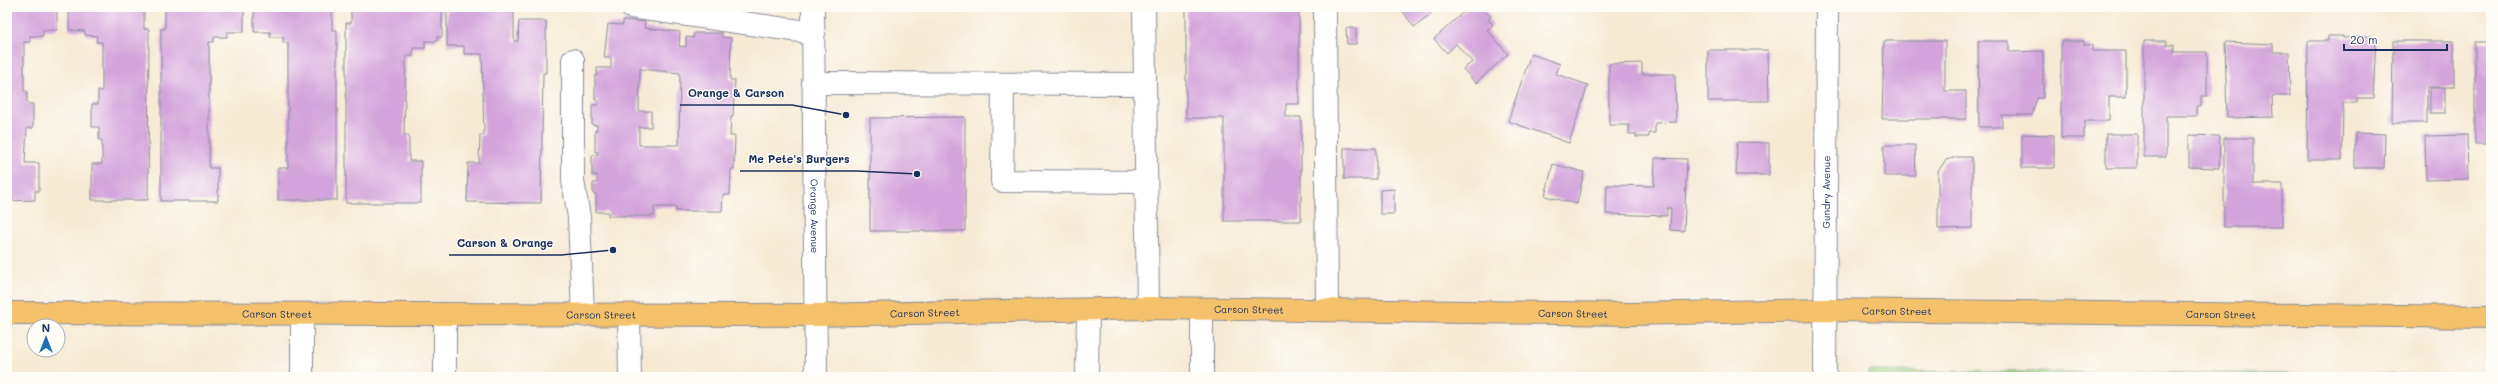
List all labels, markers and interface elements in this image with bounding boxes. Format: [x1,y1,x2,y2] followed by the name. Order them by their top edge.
[2344,26,2447,52] scale bar
[2350,31,2378,47] text: 20 m
[680,82,792,105] callout: Orange & Carson
[688,85,784,100] text: Orange & Carson
[740,148,857,171] callout: Me Pete's Burgers
[748,151,850,166] text: Me Pete's Burgers
[1819,156,1833,229] street label: Gundry Avenue
[807,179,822,253] street label: Orange Avenue
[449,232,561,255] callout: Carson & Orange
[457,235,554,250] text: Carson & Orange
[1214,302,1284,317] street label: Carson Street
[1862,303,1932,318] street label: Carson Street
[890,305,960,320] street label: Carson Street
[1538,306,1608,321] street label: Carson Street
[242,307,312,321] street label: Carson Street
[566,307,636,322] street label: Carson Street
[2186,307,2256,322] street label: Carson Street
[26,318,66,358] north arrow
[42,320,50,335] text: N

